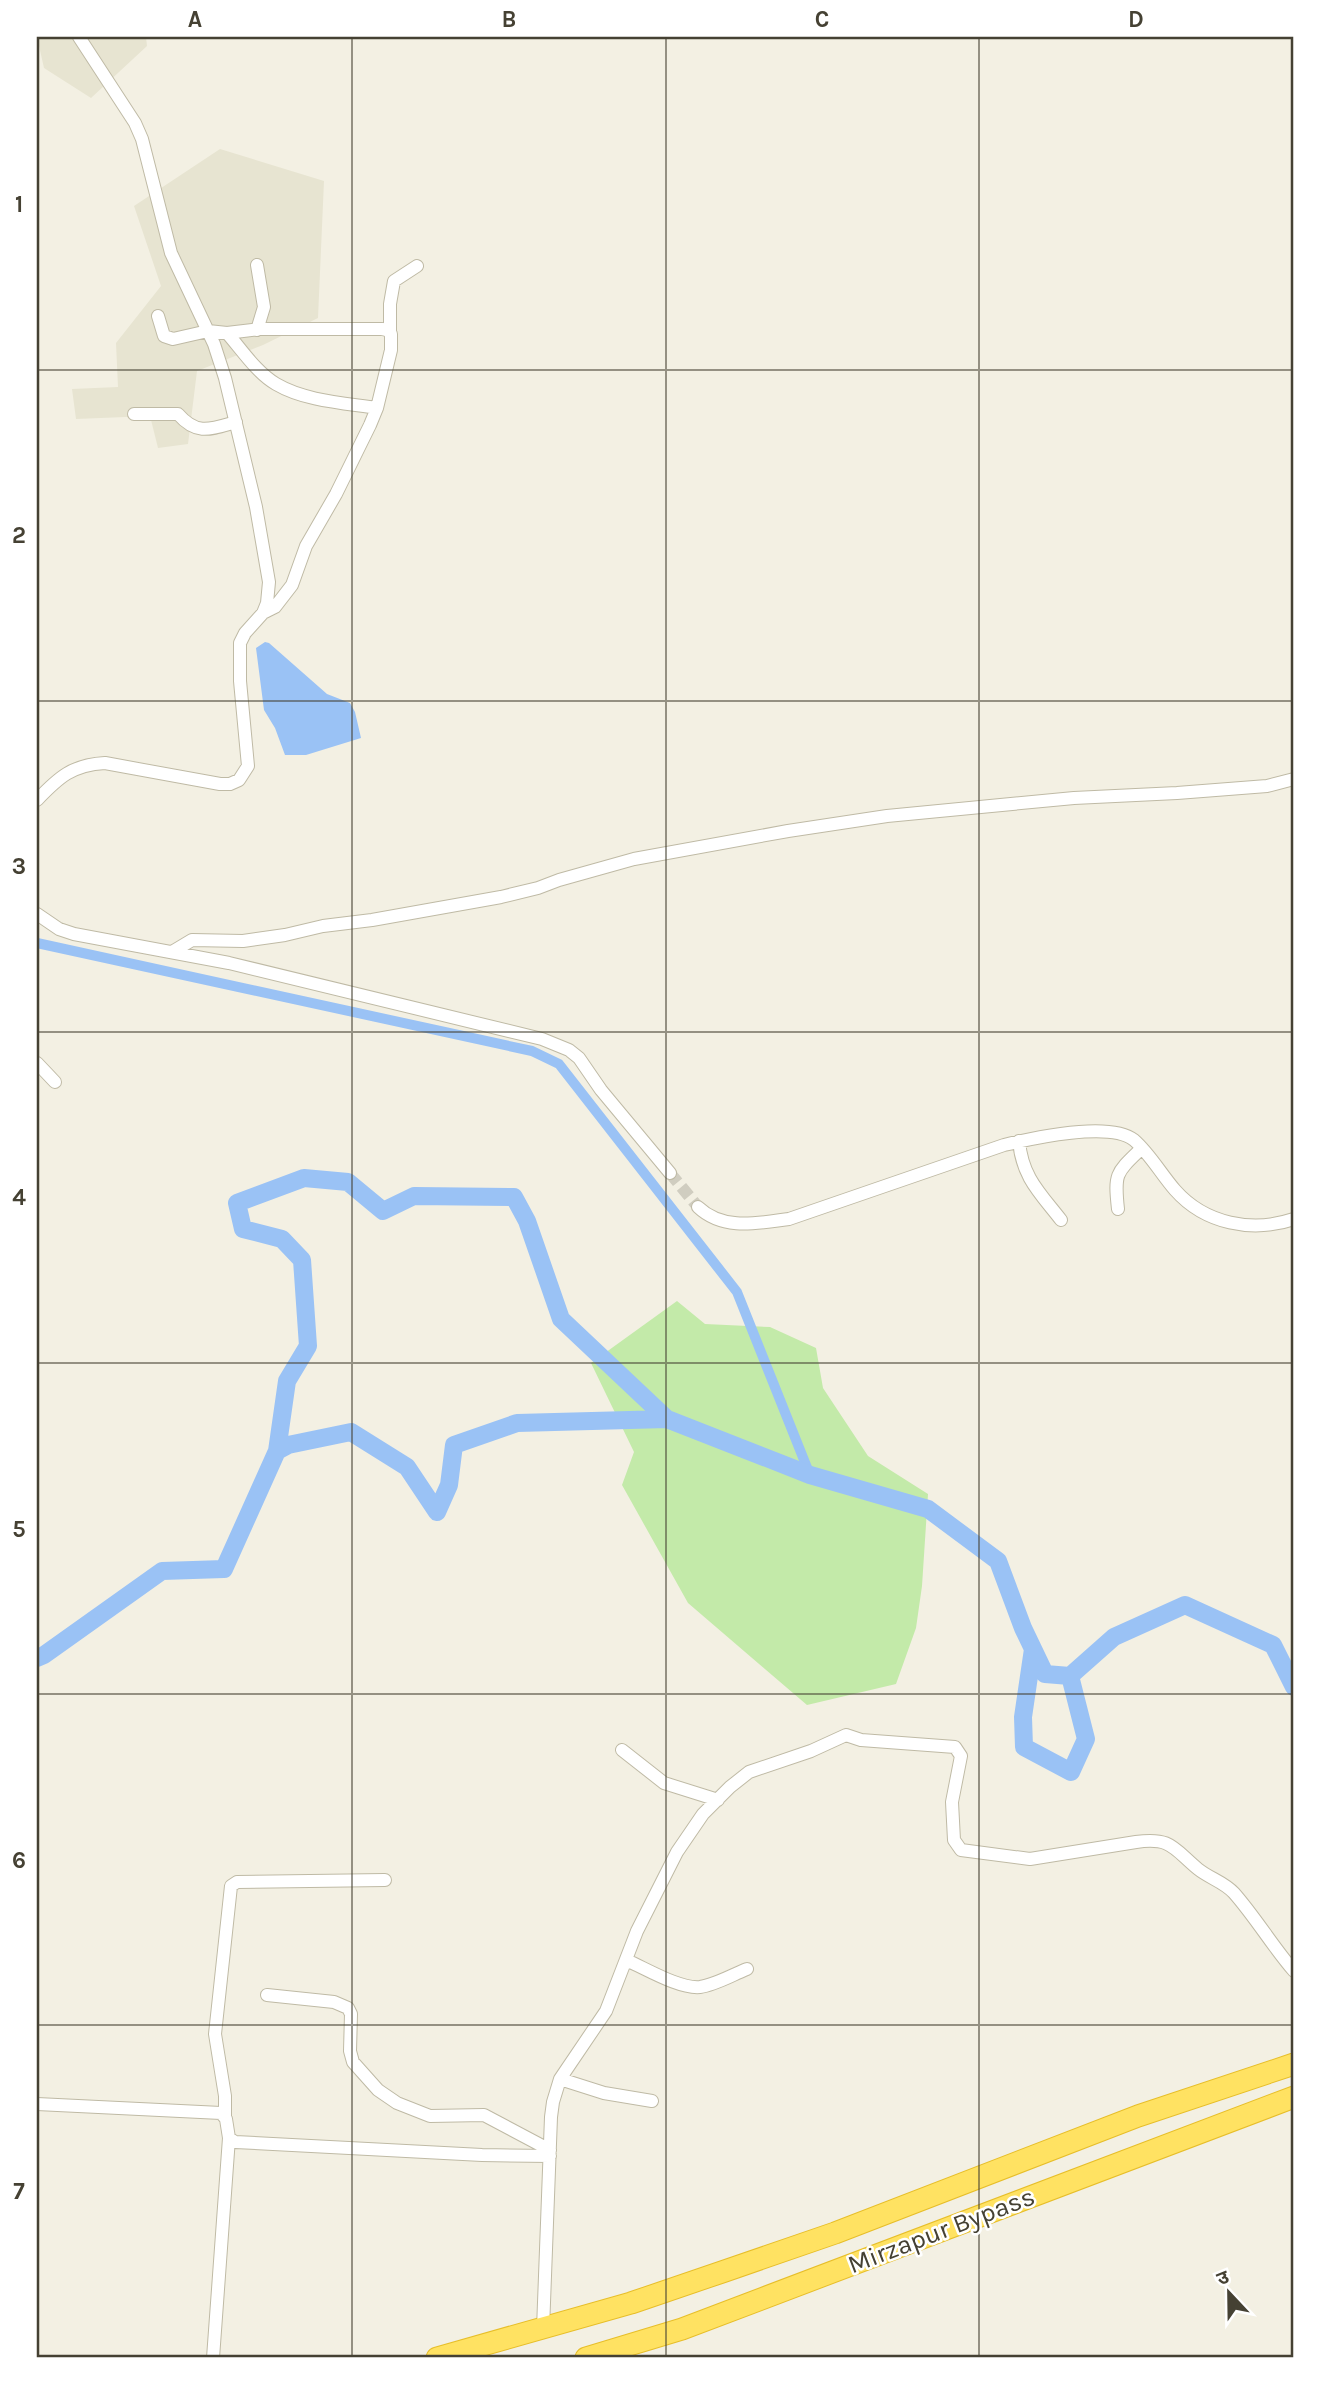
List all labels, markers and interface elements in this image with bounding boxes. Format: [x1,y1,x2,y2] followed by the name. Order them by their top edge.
[188,6,202,33] text: A
[502,6,516,33] text: B
[815,6,829,33] text: C
[1128,6,1144,33] text: D
[15,191,23,218] text: 1
[12,522,26,549] text: 2
[12,853,26,880] text: 3
[12,1184,26,1211] text: 4
[12,1516,26,1543] text: 5
[12,1847,26,1874] text: 6
[13,2178,25,2205] text: 7
[843,2181,1039,2280] street label: Mirzapur Bypass
[1194,2258,1264,2328] north arrow
[1214,2266,1233,2290] text: उ

